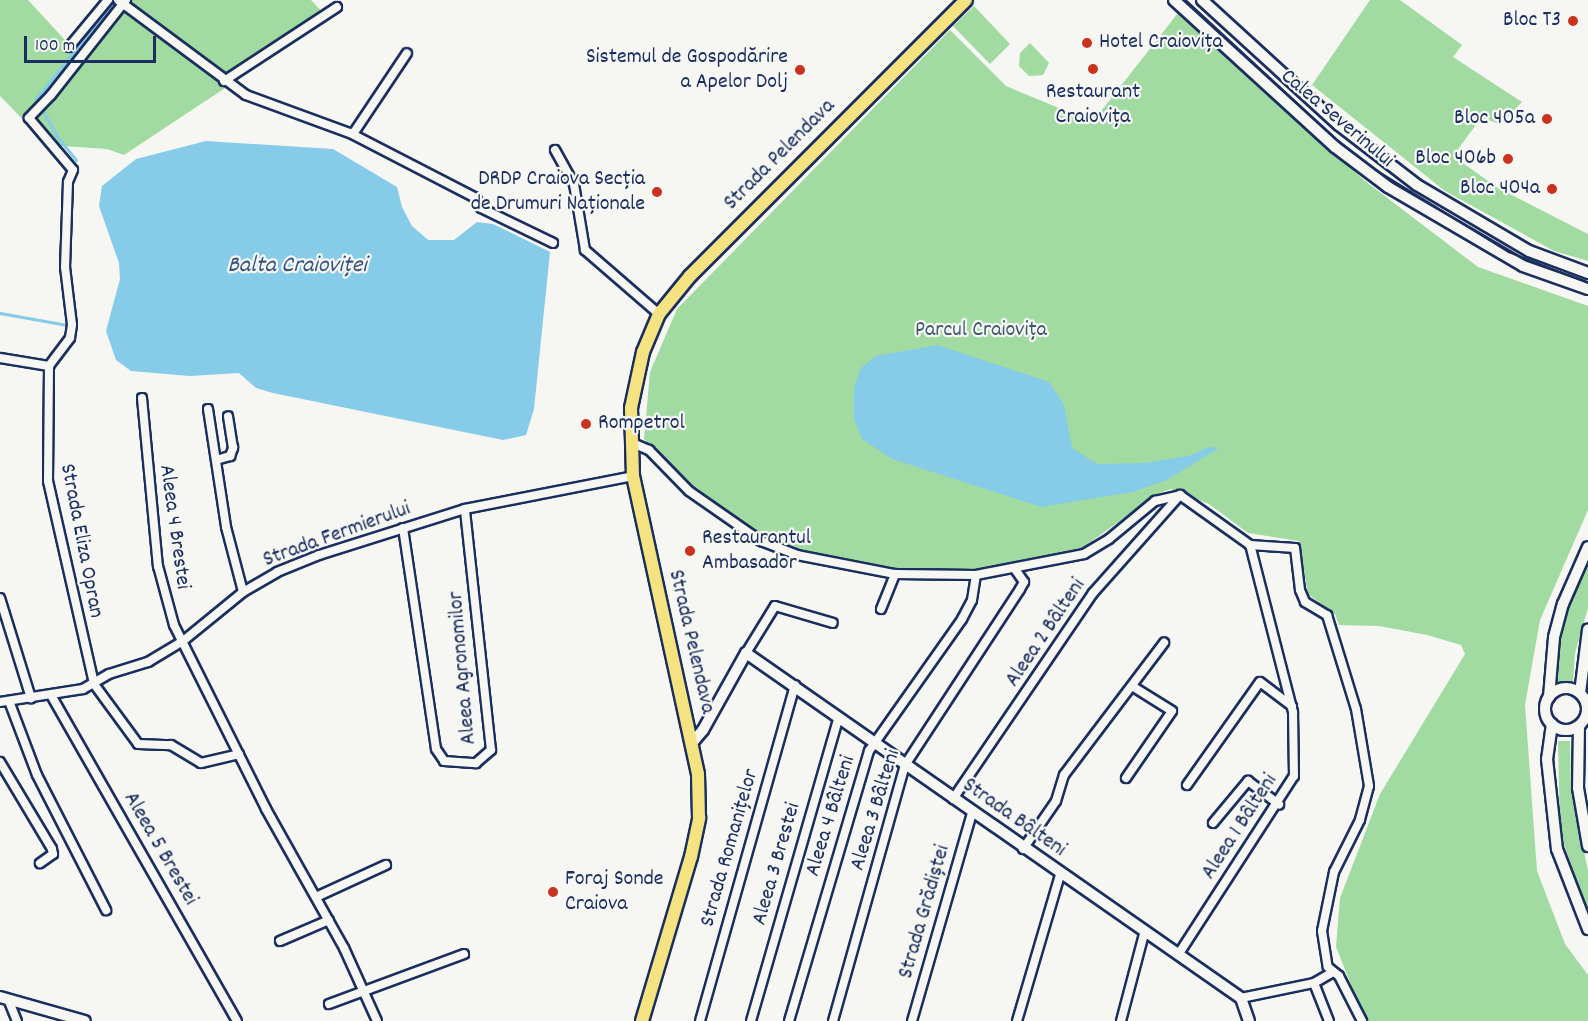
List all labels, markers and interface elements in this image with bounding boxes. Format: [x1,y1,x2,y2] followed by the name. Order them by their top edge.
[1503,8,1561,34] place label: Bloc T3
[1566,14,1580,28] marker: Bloc T3
[27,24,159,62] scale bar
[1099,30,1223,56] place label: Hotel Craiovița
[35,34,75,59] text: 100 m
[1080,36,1094,50] marker: Hotel Craiovița
[586,44,788,96] place label: Sistemul de Gospodărire a Apelor Dolj
[1086,62,1100,76] marker: Restaurant Craiovița
[793,63,807,77] marker: Sistemul de Gospodărire a Apelor Dolj
[1275,64,1399,174] street label: Calea Severinului
[1046,79,1140,130] place label: Restaurant Craiovița
[719,94,841,216] street label: Strada Pelendava
[1454,106,1535,132] place label: Bloc 405a
[1540,112,1554,126] marker: Bloc 405a
[1415,146,1496,172] place label: Bloc 406b
[1501,152,1515,166] marker: Bloc 406b
[471,166,645,218] place label: DRDP Craiova Secția de Drumuri Naționale
[1460,176,1540,202] place label: Bloc 404a
[1545,182,1559,196] marker: Bloc 404a
[650,185,664,199] marker: DRDP Craiova Secția de Drumuri Naționale
[227,253,367,281] water label: Balta Craioviței
[915,318,1047,344] park label: Parcul Craiovița
[598,411,685,437] place label: Rompetrol
[579,417,593,431] marker: Rompetrol
[53,462,109,620] street label: Strada Eliza Opran
[152,463,196,591] street label: Aleea 4 Brestei
[260,496,414,574] street label: Strada Fermierului
[702,525,811,576] place label: Restaurantul Ambasador
[683,544,697,558] marker: Restaurantul Ambasador
[662,567,720,717] street label: Strada Pelendava
[1000,574,1092,692] street label: Aleea 2 Bâlteni
[443,590,483,746] street label: Aleea Agronomilor
[845,746,907,874] street label: Aleea 3 Bâlteni
[800,752,862,880] street label: Aleea 4 Bâlteni
[695,766,765,930] street label: Strada Romanițelor
[1196,769,1284,885] street label: Aleea 1 Bâlteni
[957,773,1071,863] street label: Strada Bâlteni
[117,788,203,910] street label: Aleea 5 Brestei
[747,800,807,928] street label: Aleea 3 Brestei
[893,842,957,982] street label: Strada Grădiștei
[565,866,664,918] place label: Foraj Sonde Craiova
[546,885,560,899] marker: Foraj Sonde Craiova

